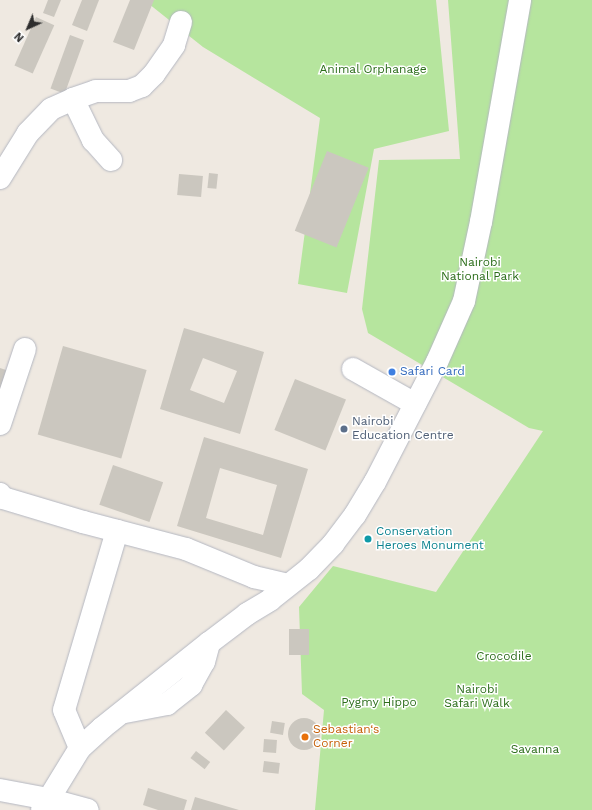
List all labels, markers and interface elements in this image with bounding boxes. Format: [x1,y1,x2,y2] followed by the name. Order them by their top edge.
[8,8,48,48] north arrow
[12,29,27,45] text: N
[319,63,427,77] park label: Animal Orphanage
[441,256,519,284] park label: Nairobi National Park
[400,365,465,379] place label: Safari Card
[387,367,397,377] marker: Safari Card
[352,415,454,443] place label: Nairobi Education Centre
[339,424,349,434] marker: Nairobi Education Centre
[376,525,484,553] place label: Conservation Heroes Monument
[363,534,373,544] marker: Conservation Heroes Monument
[476,650,532,664] park label: Crocodile
[444,683,510,711] park label: Nairobi Safari Walk
[341,696,417,710] park label: Pygmy Hippo
[313,723,379,751] place label: Sebastian‘s Corner
[300,732,310,742] marker: Sebastian‘s Corner
[511,743,559,757] park label: Savanna

